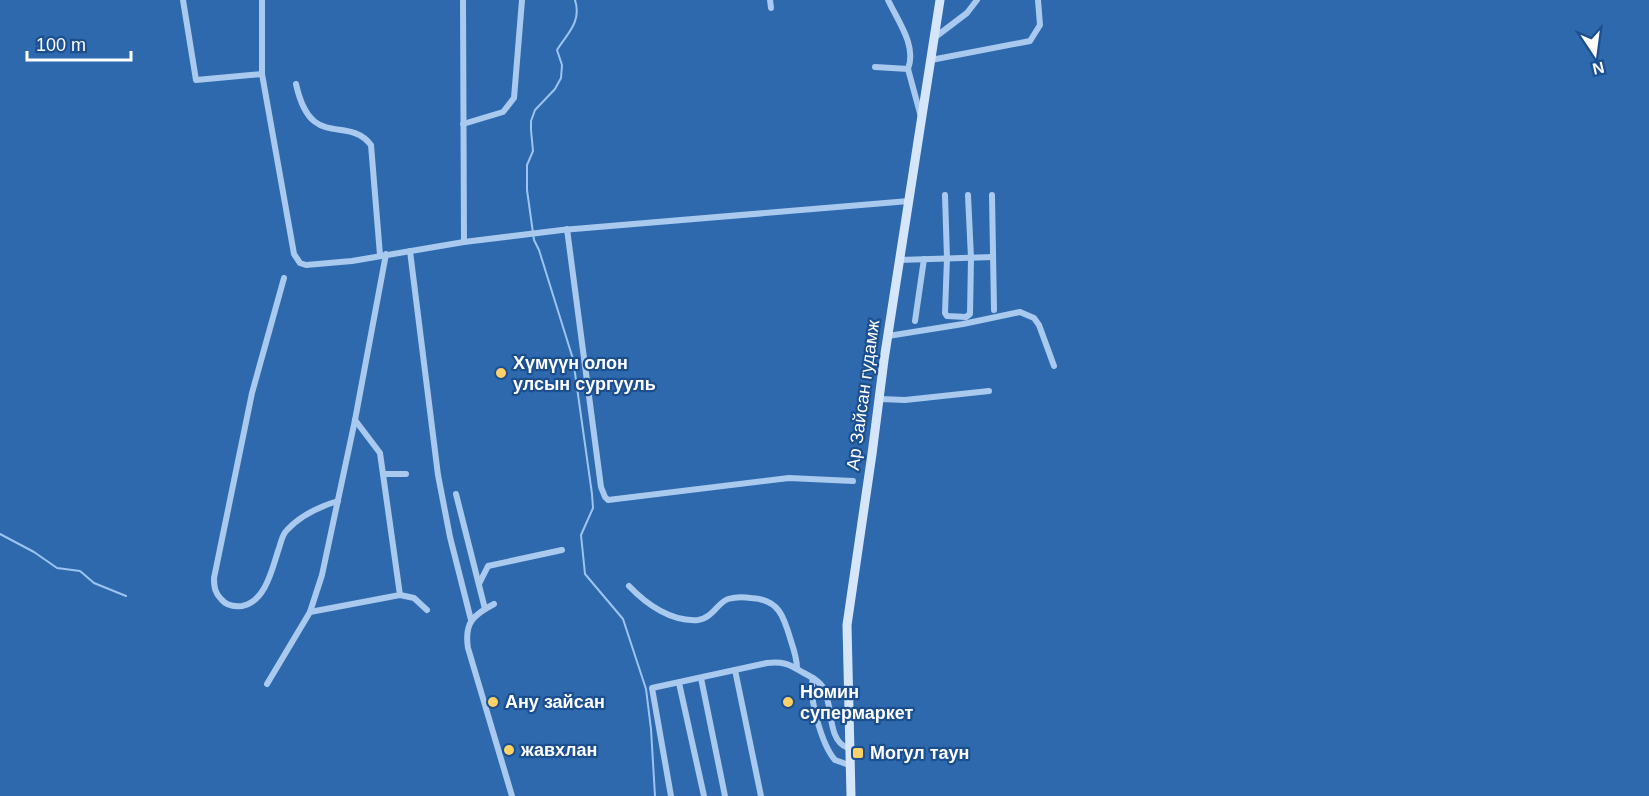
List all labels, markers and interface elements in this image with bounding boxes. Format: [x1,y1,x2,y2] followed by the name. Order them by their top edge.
[27,24,130,62] scale bar
[1565,24,1625,84] north arrow
[36,35,86,55] text: 100 m
[1591,59,1606,78] text: N
[843,318,883,472] street label: Ар Зайсан гудамж
[513,353,656,394] place label: Хүмүүн олон улсын сургууль
[494,366,508,380] marker: Хүмүүн олон улсын сургууль
[800,682,914,723] place label: Номин супермаркет
[505,692,605,712] place label: Ану зайсан
[486,695,500,709] marker: Ану зайсан
[781,695,795,709] marker: Номин супермаркет
[520,740,597,760] place label: жавхлан
[502,743,516,757] marker: жавхлан
[870,743,969,763] place label: Могул таун
[851,746,865,760] marker: Могул таун

